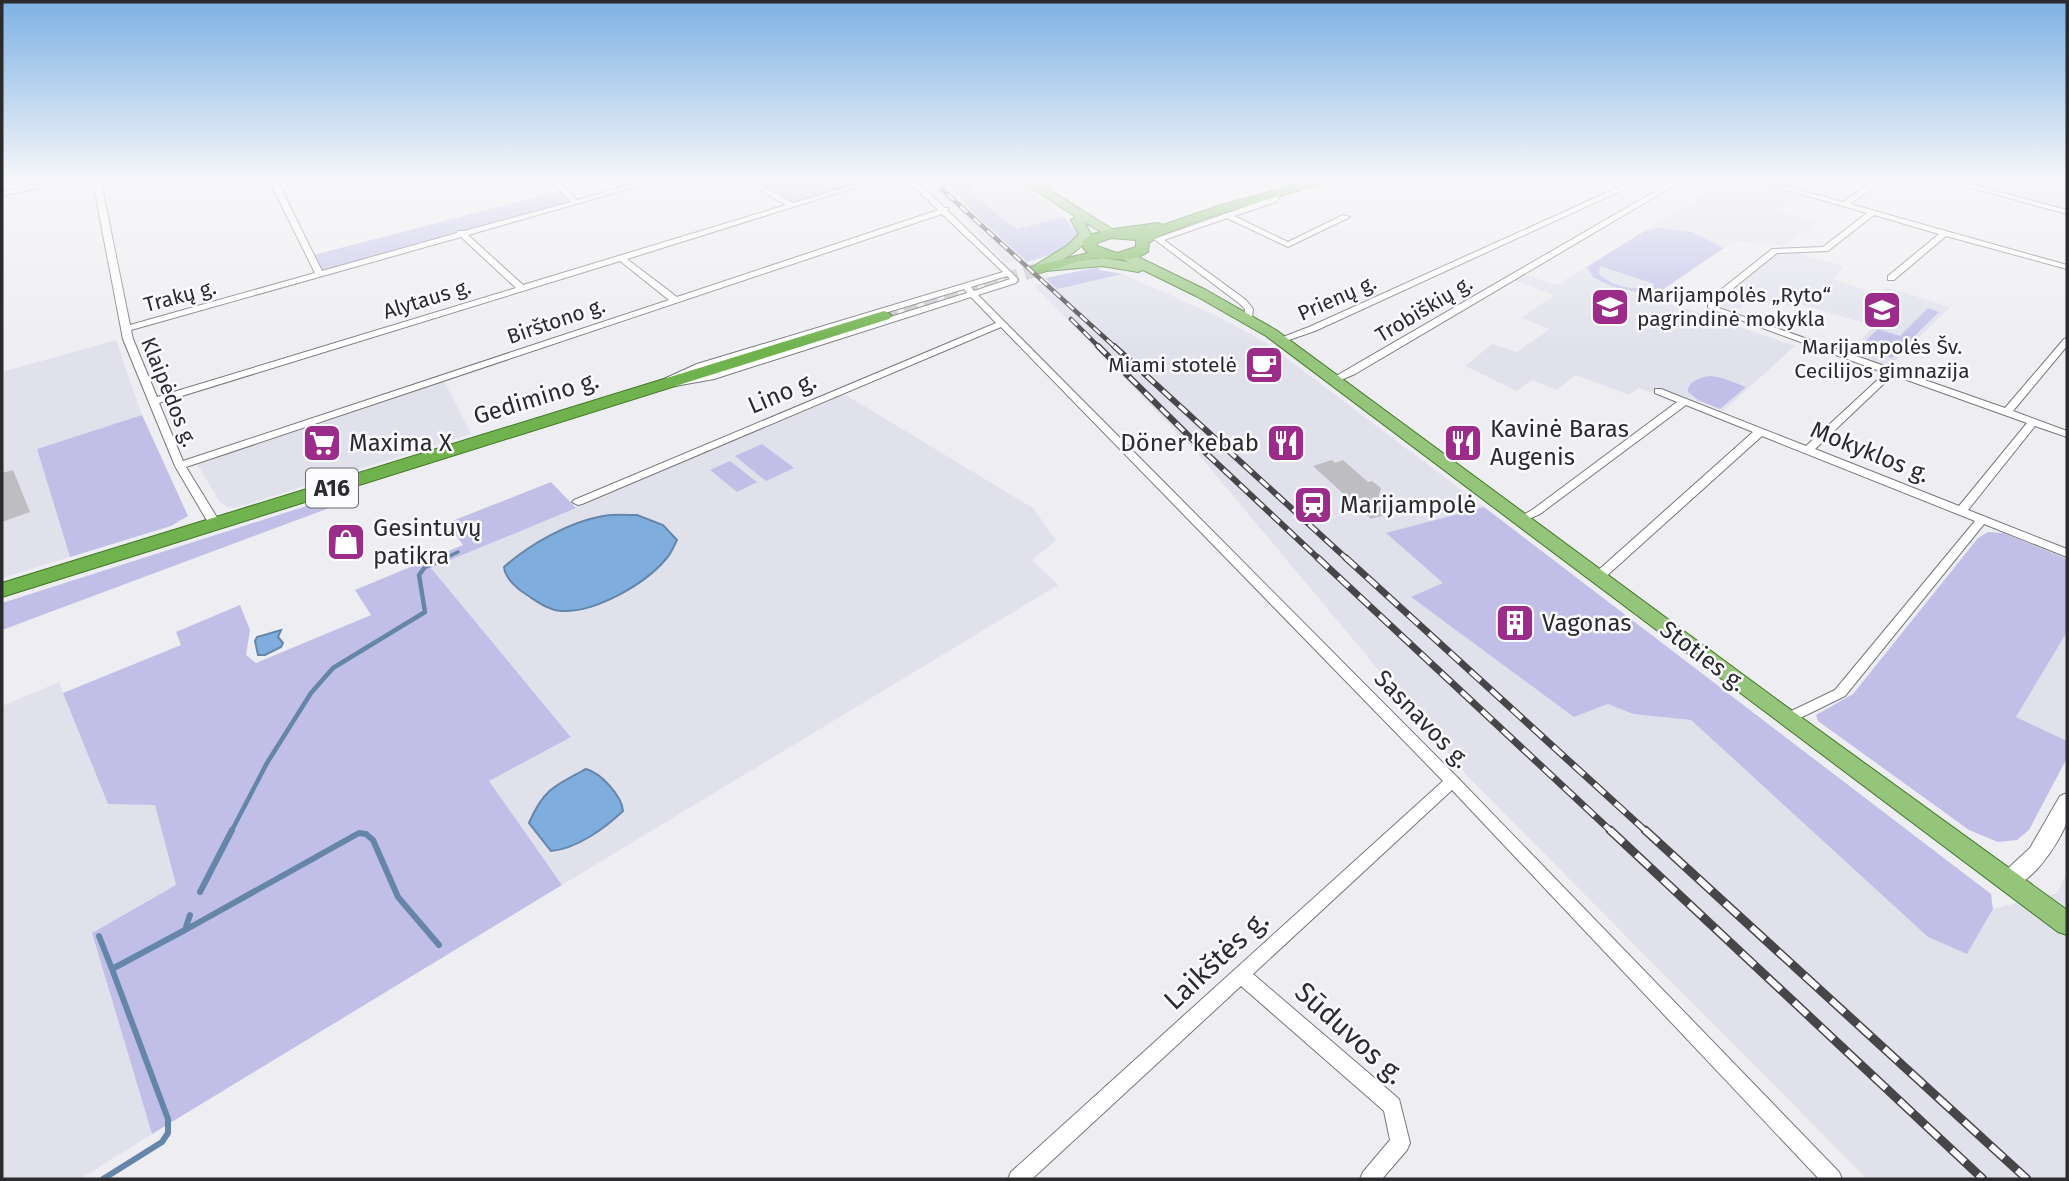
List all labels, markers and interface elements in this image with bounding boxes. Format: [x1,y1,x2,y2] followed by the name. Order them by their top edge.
[1294,269,1380,327] street label: Prienų g.
[1371,270,1477,348] street label: Trobiškių g.
[380,273,474,325] street label: Alytaus g.
[141,274,219,318] street label: Trakų g.
[1637,282,1831,332] place label: Marijampolės „Ryto“ pagrindinė mokykla
[1589,286,1631,328] school or university icon: Marijampolės „Ryto“ pagrindinė mokykla
[1861,289,1903,331] school or university icon: Marijampolės Šv. Cecilijos gimnazija
[504,292,608,350] street label: Birštono g.
[135,333,203,451] street label: Klaipėdos g.
[1794,334,1970,384] place label: Marijampolės Šv. Cecilijos gimnazija
[1243,344,1285,386] cafe icon: Miami stotelė
[1108,352,1237,378] place label: Miami stotelė
[470,366,602,430] street label: Gedimino g.
[744,366,820,420] street label: Lino g.
[1490,415,1629,471] place label: Kavinė Baras Augenis
[1806,415,1934,489] street label: Mokyklos g.
[301,422,343,464] supermarket icon: Maxima X
[1265,422,1307,464] restaurant icon: Döner kebab
[1442,422,1484,464] restaurant icon: Kavinė Baras Augenis
[349,429,452,457] place label: Maxima X
[1120,429,1259,457] place label: Döner kebab
[306,468,358,508] road number: A16
[1292,484,1334,526] station icon: Marijampolė
[1340,491,1476,519] place label: Marijampolė
[373,514,482,570] place label: Gesintuvų patikra
[325,521,367,563] shop icon: Gesintuvų patikra
[1494,602,1536,644] building icon: Vagonas
[1542,609,1631,637] place label: Vagonas
[1655,615,1751,697] street label: Stoties g.
[1368,664,1476,774] street label: Sasnavos g.
[1157,903,1275,1017] street label: Laikštės g.
[1288,975,1412,1091] street label: Sūduvos g.

